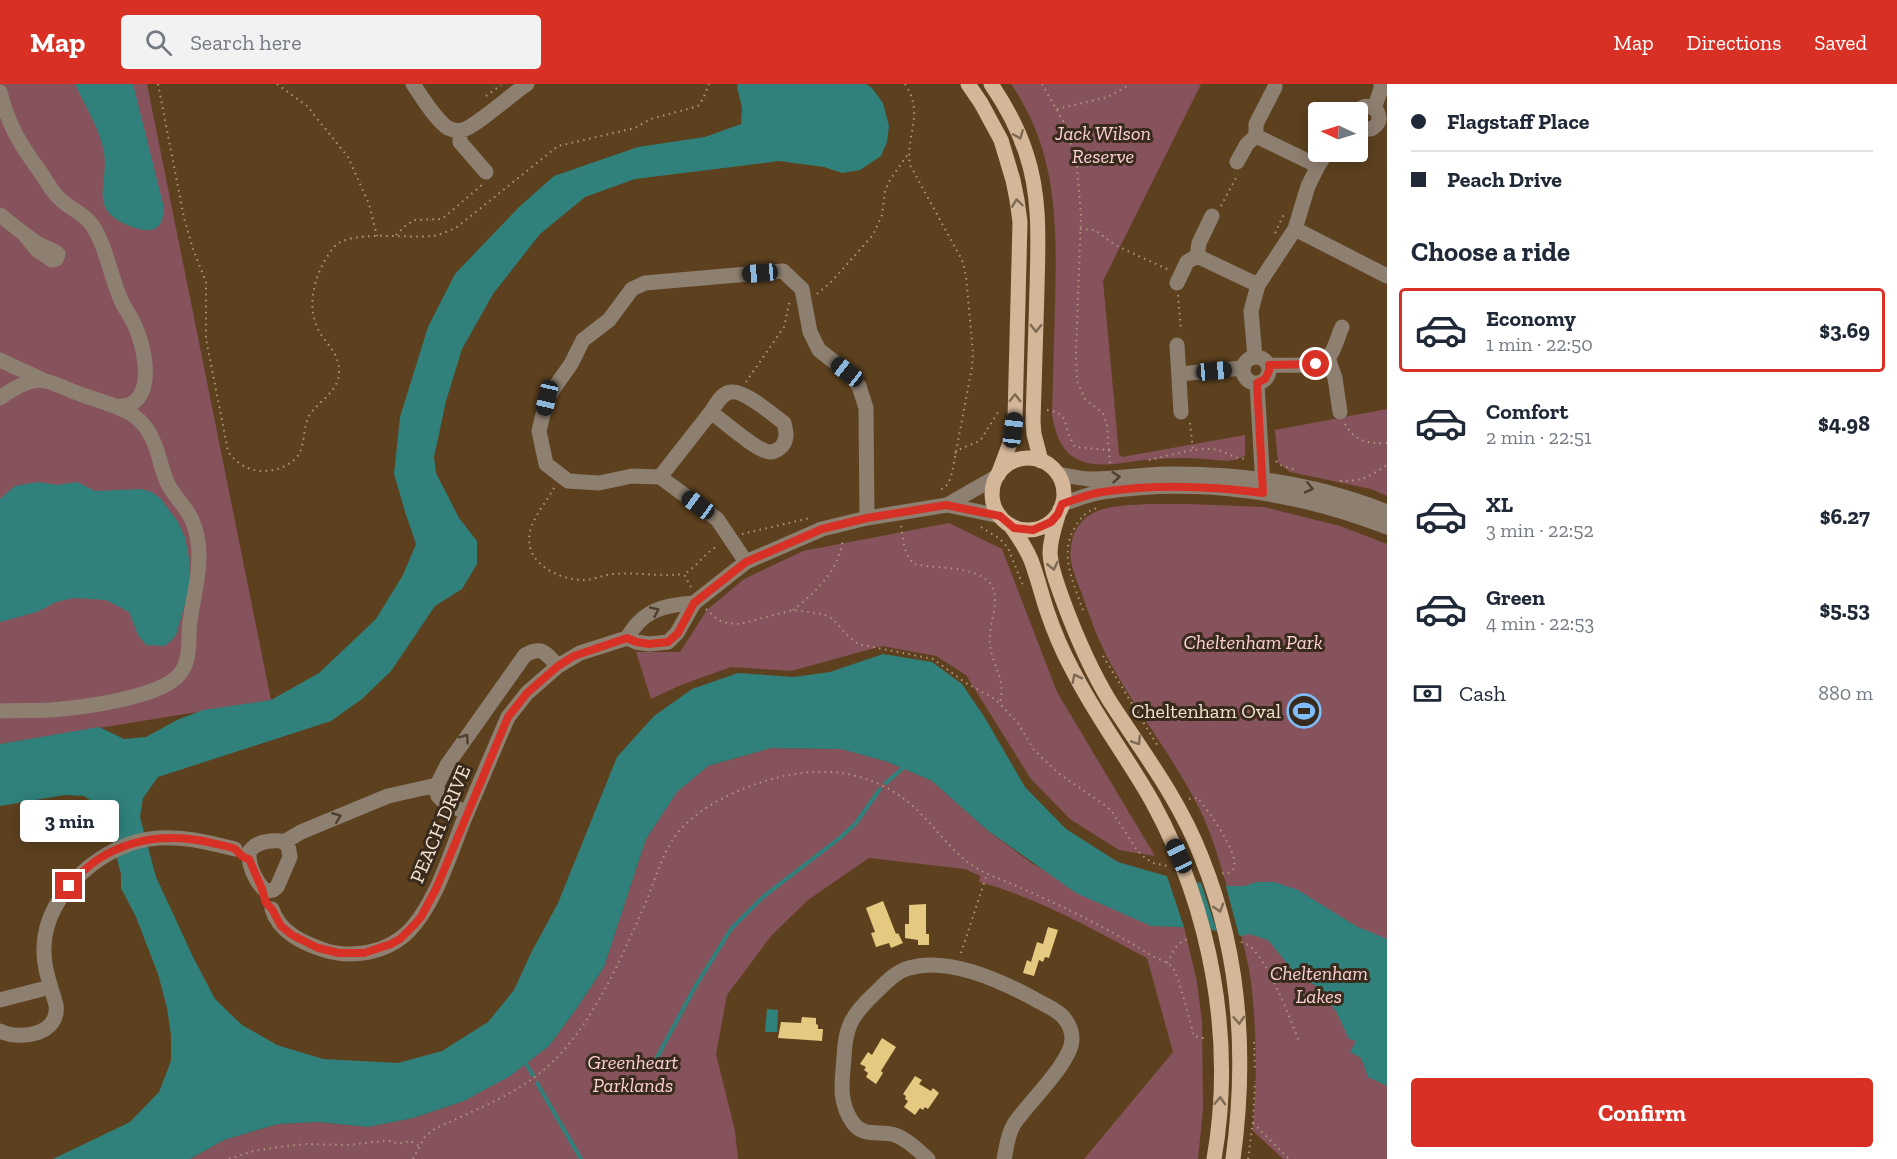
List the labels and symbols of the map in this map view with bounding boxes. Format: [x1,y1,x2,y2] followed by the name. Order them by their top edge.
[1308,102,1368,162] north arrow
[1054,121,1151,168] park label: Jack Wilson Reserve
[1012,129,1024,140] one-way arrow
[1012,199,1024,208] one-way arrow
[741,262,779,284] car
[1030,323,1042,332] one-way arrow
[1302,350,1329,377] route start
[827,354,867,390] car
[1195,360,1233,382] car
[534,378,560,418] car
[1009,393,1022,402] one-way arrow
[1002,411,1024,449] car
[1111,471,1120,484] one-way arrow
[1304,481,1314,494] one-way arrow
[678,487,718,523] car
[1046,561,1059,571] one-way arrow
[649,607,660,619] one-way arrow
[1183,630,1323,654] park label: Cheltenham Park
[1072,673,1084,684] one-way arrow
[1286,693,1322,729] sports icon: Cheltenham Oval
[1131,699,1281,723] place label: Cheltenham Oval
[458,734,469,745] one-way arrow
[1130,734,1141,745] one-way arrow
[404,762,476,886] street label: PEACH DRIVE
[20,799,118,841] callout: 3 min
[330,812,341,824] one-way arrow
[1163,836,1195,876] car
[55,872,82,899] route end
[1212,902,1224,913] one-way arrow
[1270,961,1368,1008] park label: Cheltenham Lakes
[1232,1016,1245,1025] one-way arrow
[588,1050,679,1097] park label: Greenheart Parklands
[1214,1096,1227,1105] one-way arrow

